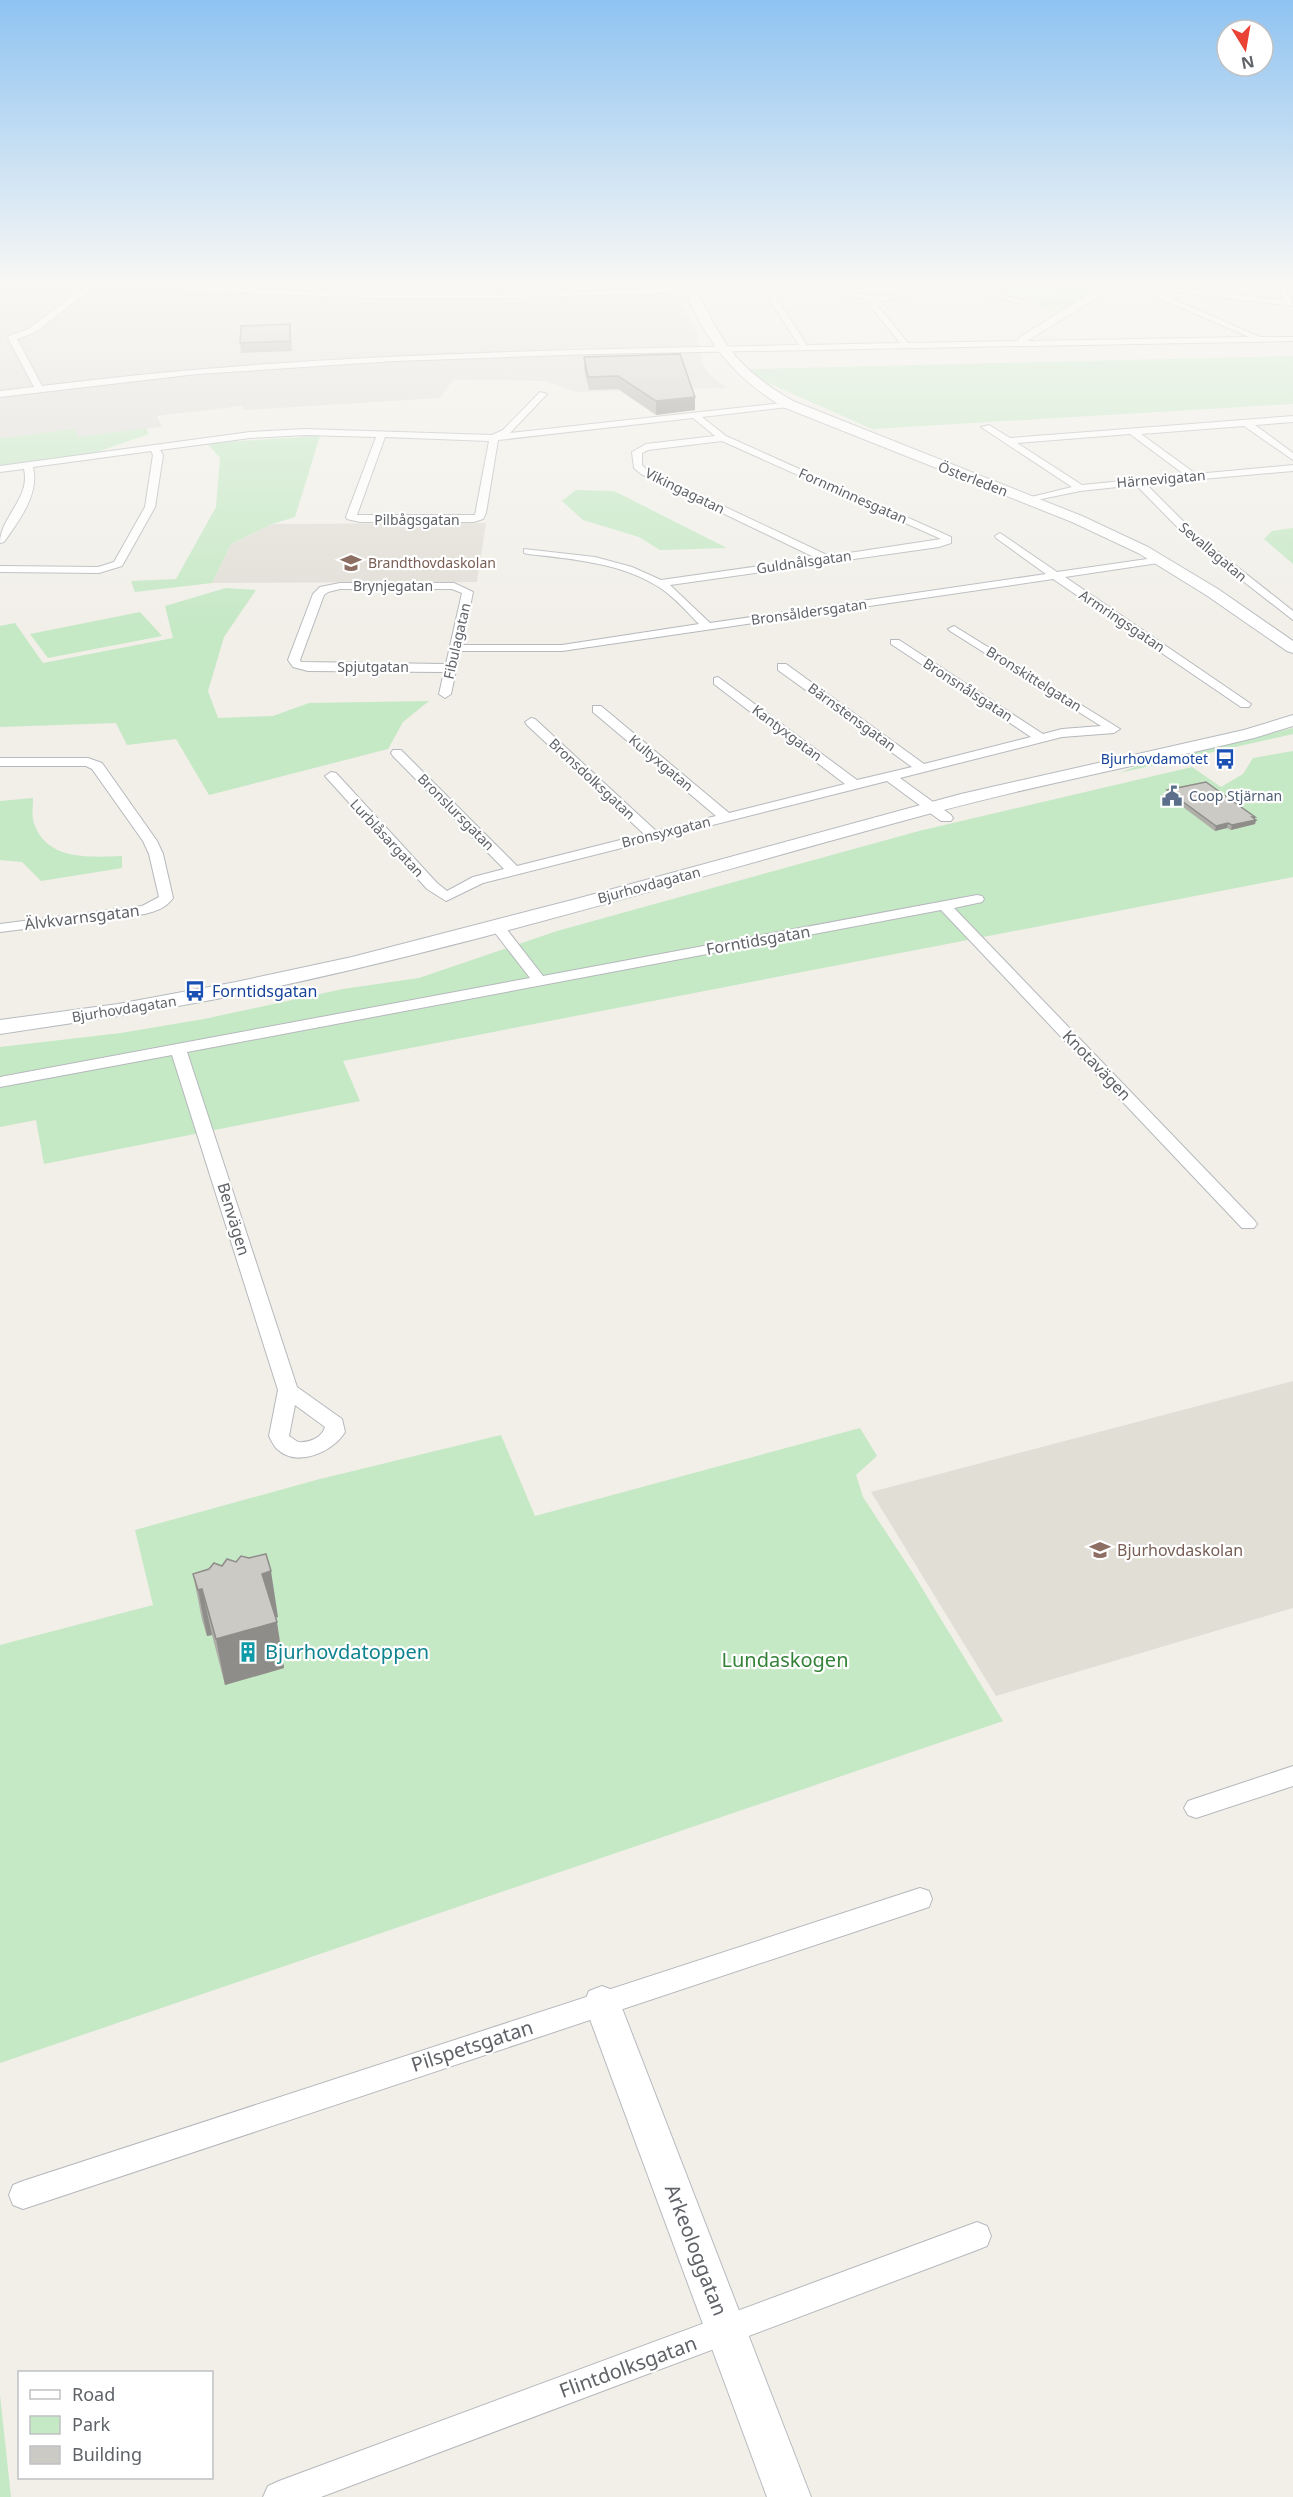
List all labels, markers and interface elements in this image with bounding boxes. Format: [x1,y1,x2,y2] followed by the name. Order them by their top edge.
[1215,18,1275,78] north arrow
[1239,51,1256,75] text: N
[936,457,1011,500] street label: Österleden
[642,463,728,518] street label: Vikingagatan
[796,463,910,528] street label: Fornminnesgatan
[1116,465,1206,492] street label: Härnevigatan
[374,510,460,529] street label: Pilbågsgatan
[1175,518,1251,586] street label: Sevallagatan
[755,545,853,578] street label: Guldnålsgatan
[339,551,363,575] school or university icon: Brandthovdaskolan
[368,553,496,572] place label: Brandthovdaskolan
[353,576,433,595] street label: Brynjegatan
[1076,585,1169,656] street label: Armringsgatan
[750,594,868,629] street label: Bronsåldersgatan
[439,601,475,681] street label: Fibulagatan
[983,642,1086,716] street label: Bronskittelgatan
[920,653,1017,726] street label: Bronsnålsgatan
[337,657,409,676] street label: Spjutgatan
[804,678,900,755] street label: Bärnstensgatan
[749,700,826,765] street label: Kantyxgatan
[625,730,698,795] street label: Kultyxgatan
[545,734,640,824] street label: Bronsdolksgatan
[1213,747,1237,771] bus stop icon: Bjurhovdamotet
[1101,749,1208,768] place label: Bjurhovdamotet
[414,769,499,854] street label: Bronslursgatan
[1160,784,1184,808] public building icon: Coop Stjärnan
[1189,786,1282,805] place label: Coop Stjärnan
[346,795,428,881] street label: Lurblåsargatan
[619,811,712,852] street label: Bronsyxgatan
[595,862,702,907] street label: Bjurhovdagatan
[23,899,141,935] street label: Älvkvarnsgatan
[704,920,812,960] street label: Forntidsgatan
[183,979,207,1003] bus stop icon: Forntidsgatan
[212,980,317,1002] place label: Forntidsgatan
[70,991,178,1026] street label: Bjurhovdagatan
[1058,1025,1136,1105] street label: Knotavägen
[212,1180,256,1258] street label: Benvägen
[1088,1538,1112,1562] school or university icon: Bjurhovdaskolan
[1117,1539,1243,1561] place label: Bjurhovdaskolan
[265,1638,429,1665] place label: Bjurhovdatoppen
[236,1640,260,1664] building icon: Bjurhovdatoppen
[721,1646,849,1673] park label: Lundaskogen
[407,2013,536,2078] street label: Pilspetsgatan
[659,2180,734,2320] street label: Arkeologgatan
[555,2329,700,2404] street label: Flintdolksgatan
[18,2371,213,2479] legend
[72,2382,115,2406] text: Road
[72,2412,110,2436] text: Park
[72,2442,142,2466] text: Building

